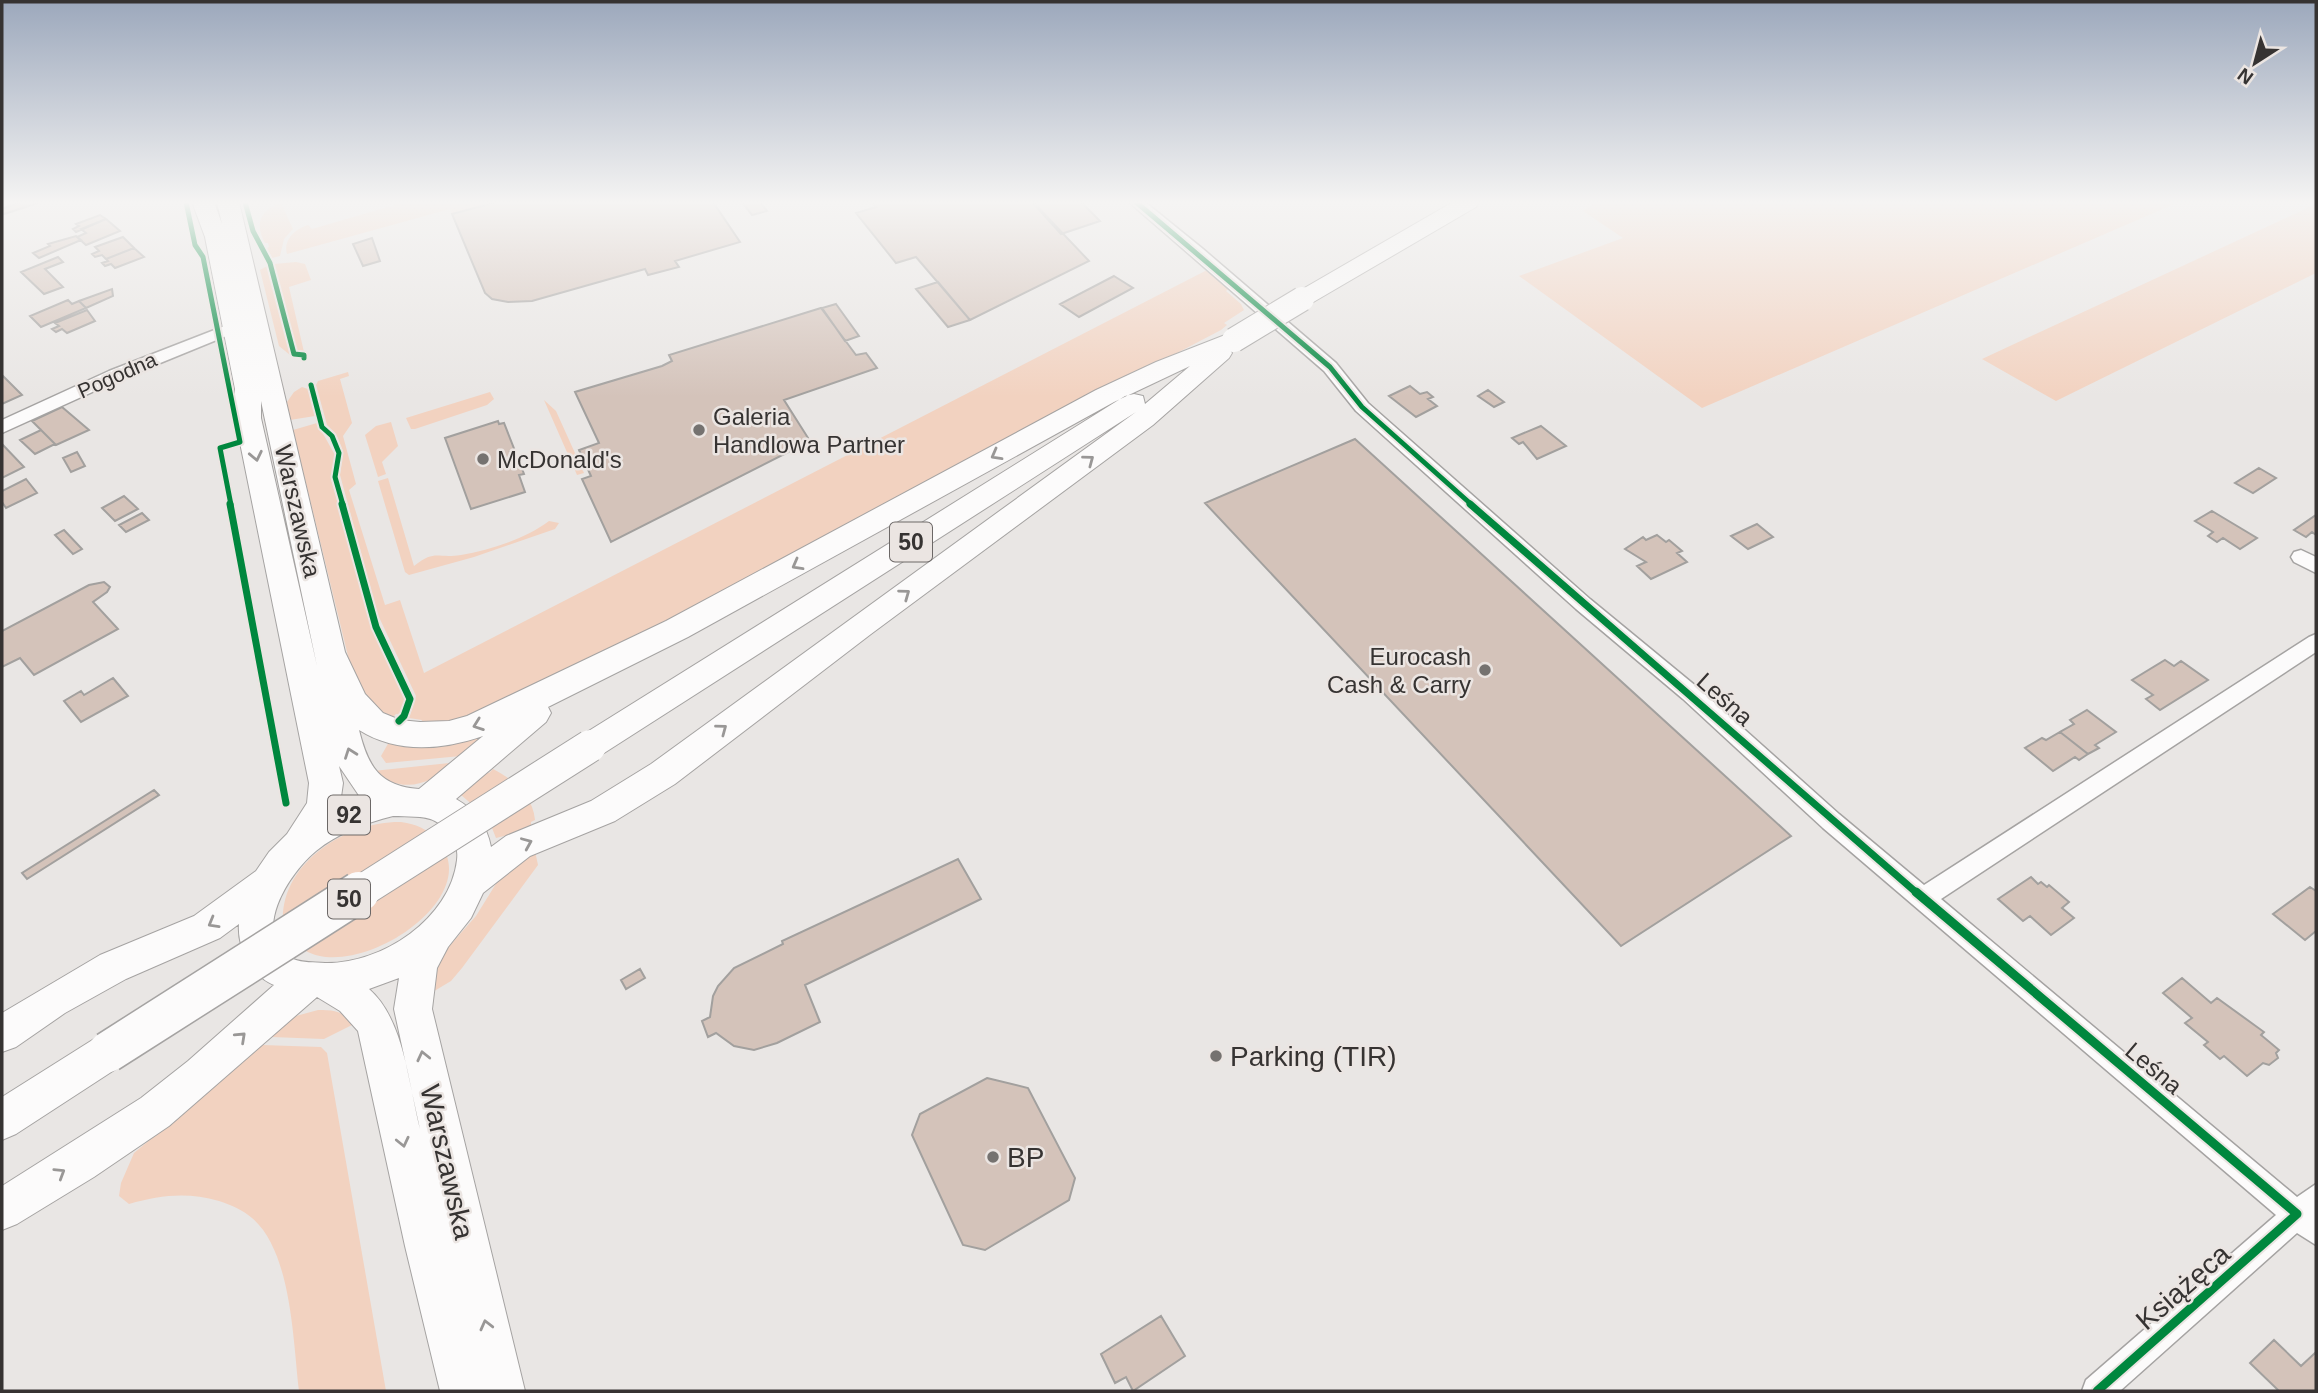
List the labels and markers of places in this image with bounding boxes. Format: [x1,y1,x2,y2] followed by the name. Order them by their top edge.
[713,403,905,458] place label: Galeria Handlowa Partner
[691,422,707,438] marker: Galeria Handlowa Partner
[497,446,622,473] place label: McDonald's
[475,451,491,467] marker: McDonald's
[1327,643,1471,698] place label: Eurocash Cash & Carry
[1477,662,1493,678] marker: Eurocash Cash & Carry
[1230,1041,1396,1072] place label: Parking (TIR)
[1208,1048,1224,1064] marker: Parking (TIR)
[1007,1142,1044,1173] place label: BP
[985,1149,1001,1165] marker: BP

